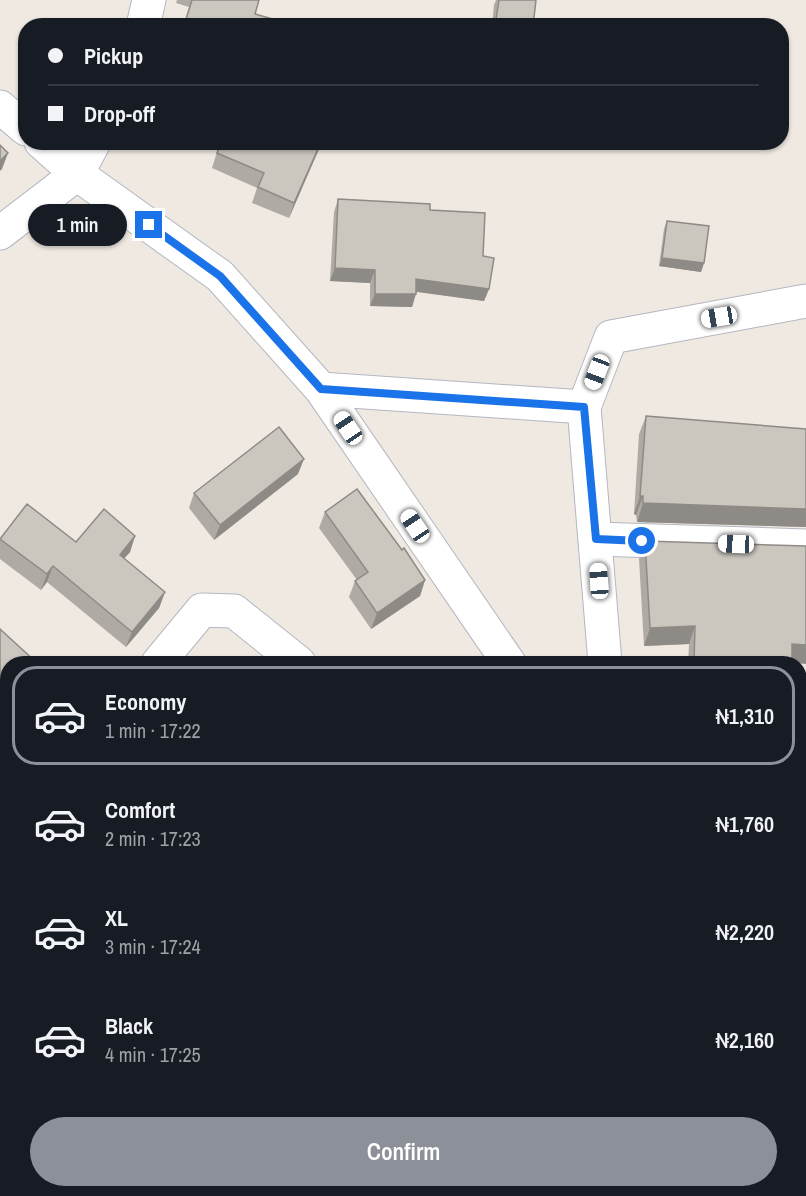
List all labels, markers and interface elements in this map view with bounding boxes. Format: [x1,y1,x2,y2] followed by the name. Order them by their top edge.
[84,41,143,71] text: Pickup
[84,99,155,129] text: Drop-off
[29,204,128,246] callout: 1 min
[56,211,99,238] text: 1 min
[135,211,162,238] route end
[700,305,738,329] car
[582,352,612,392] car
[330,408,366,448] car
[397,506,433,546] car
[628,527,655,554] route start
[718,534,754,554] car
[589,562,609,600] car
[105,687,186,717] text: Economy
[33,689,87,743] icon: car
[716,701,774,731] text: ₦1,310
[105,717,201,744] text: 1 min · 17:22
[105,795,175,825] text: Comfort
[33,797,87,851] icon: car
[716,809,774,839] text: ₦1,760
[105,825,201,852] text: 2 min · 17:23
[105,903,128,933] text: XL
[33,905,87,959] icon: car
[716,917,774,947] text: ₦2,220
[105,933,201,960] text: 3 min · 17:24
[105,1011,153,1041] text: Black
[33,1013,87,1067] icon: car
[716,1025,774,1055] text: ₦2,160
[105,1041,201,1068] text: 4 min · 17:25
[30,1117,777,1186] button: Confirm

